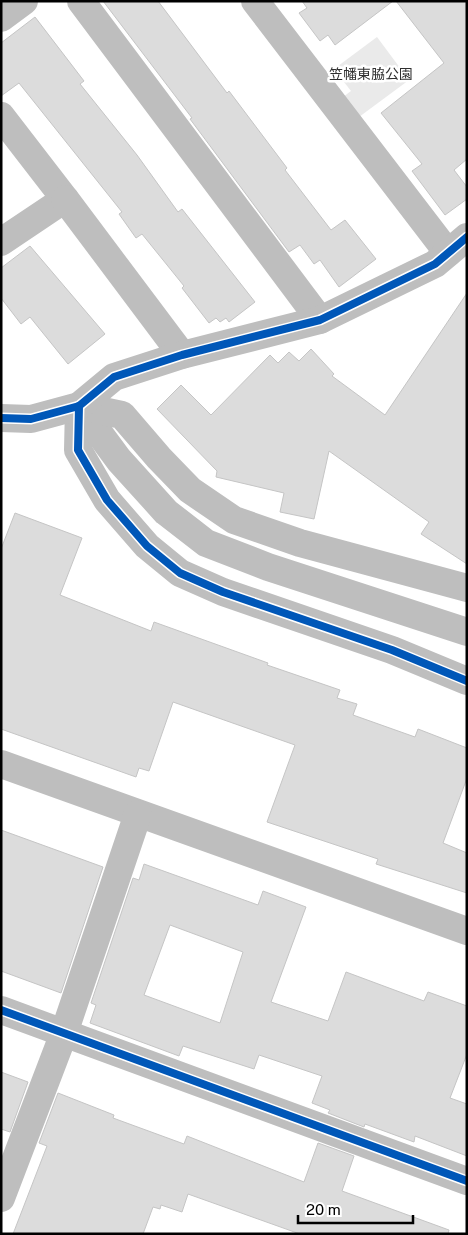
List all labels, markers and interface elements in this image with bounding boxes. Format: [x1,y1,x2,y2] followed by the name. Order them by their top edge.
[329,66,413,82] park label: 笠幡東脇公園
[298,1192,413,1224] scale bar
[306,1201,341,1218] text: 20 m

